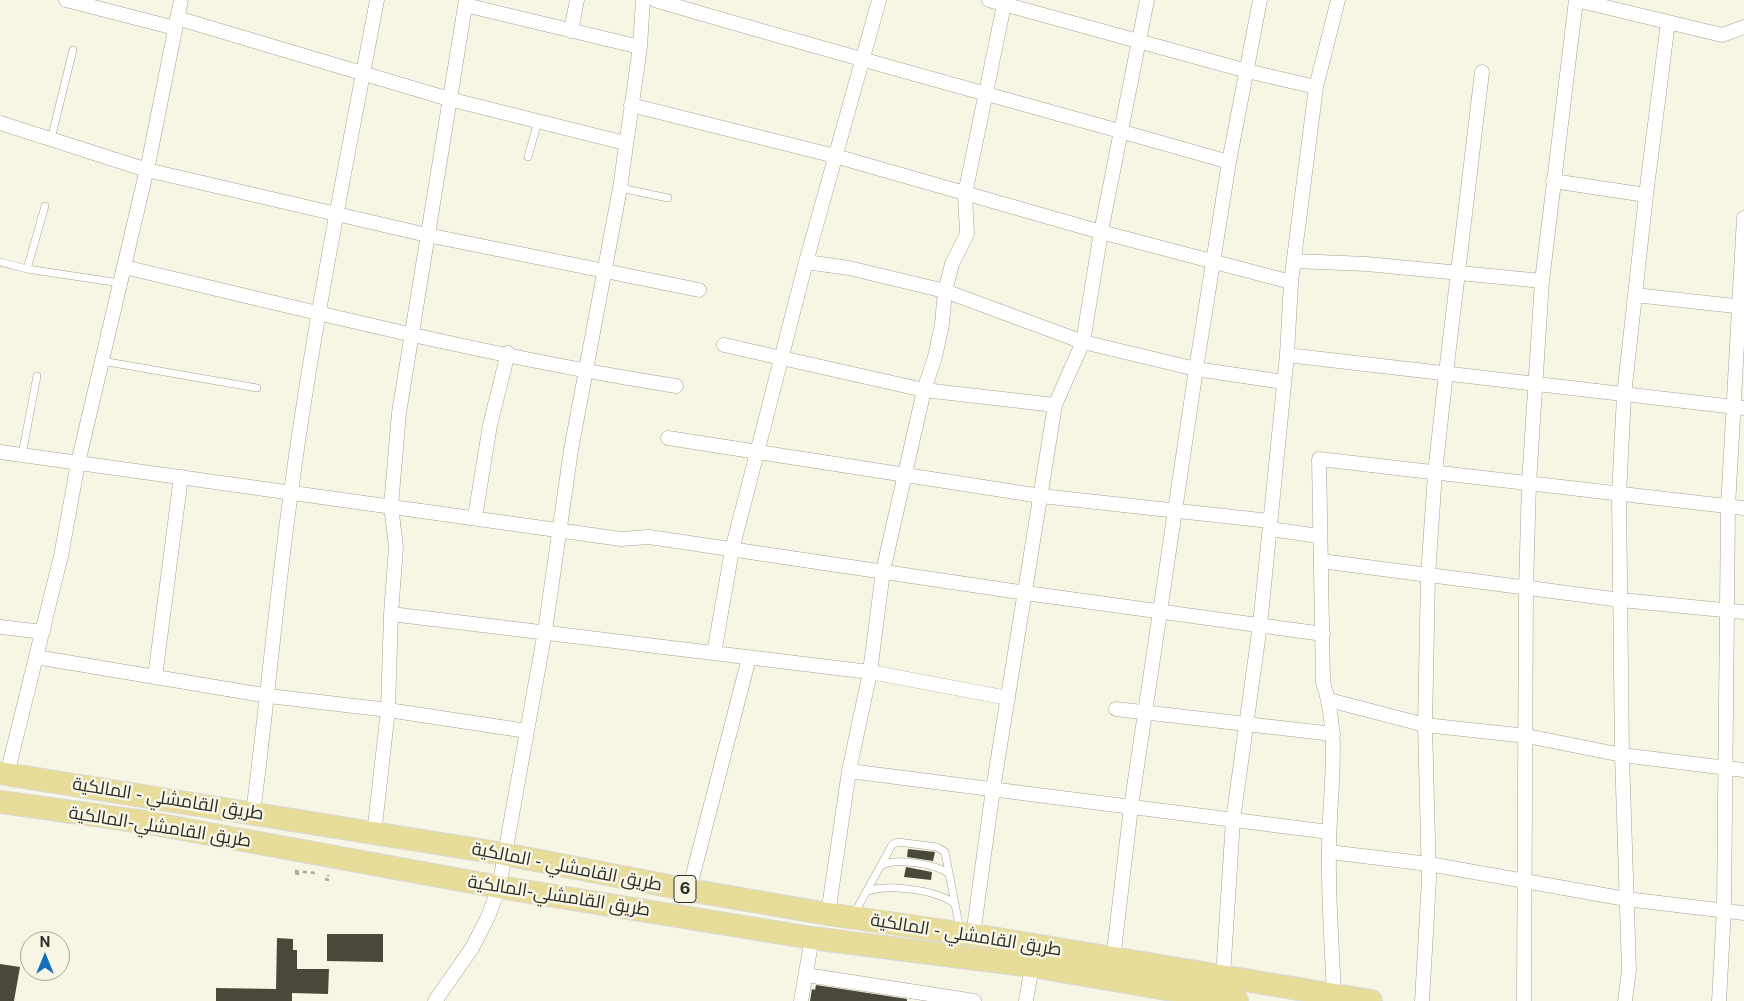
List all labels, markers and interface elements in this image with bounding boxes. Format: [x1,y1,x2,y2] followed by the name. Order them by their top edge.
[71,773,265,825] street label: طريق القامشلي - المالكية
[67,802,253,852] street label: طريق القامشلي-المالكية
[470,838,664,896] street label: طريق القامشلي - المالكية
[466,871,652,921] street label: طريق القامشلي-المالكية
[674,876,696,902] road number: 6
[869,909,1063,961] street label: طريق القامشلي - المالكية
[20,931,70,981] north arrow
[40,934,50,950] text: N

